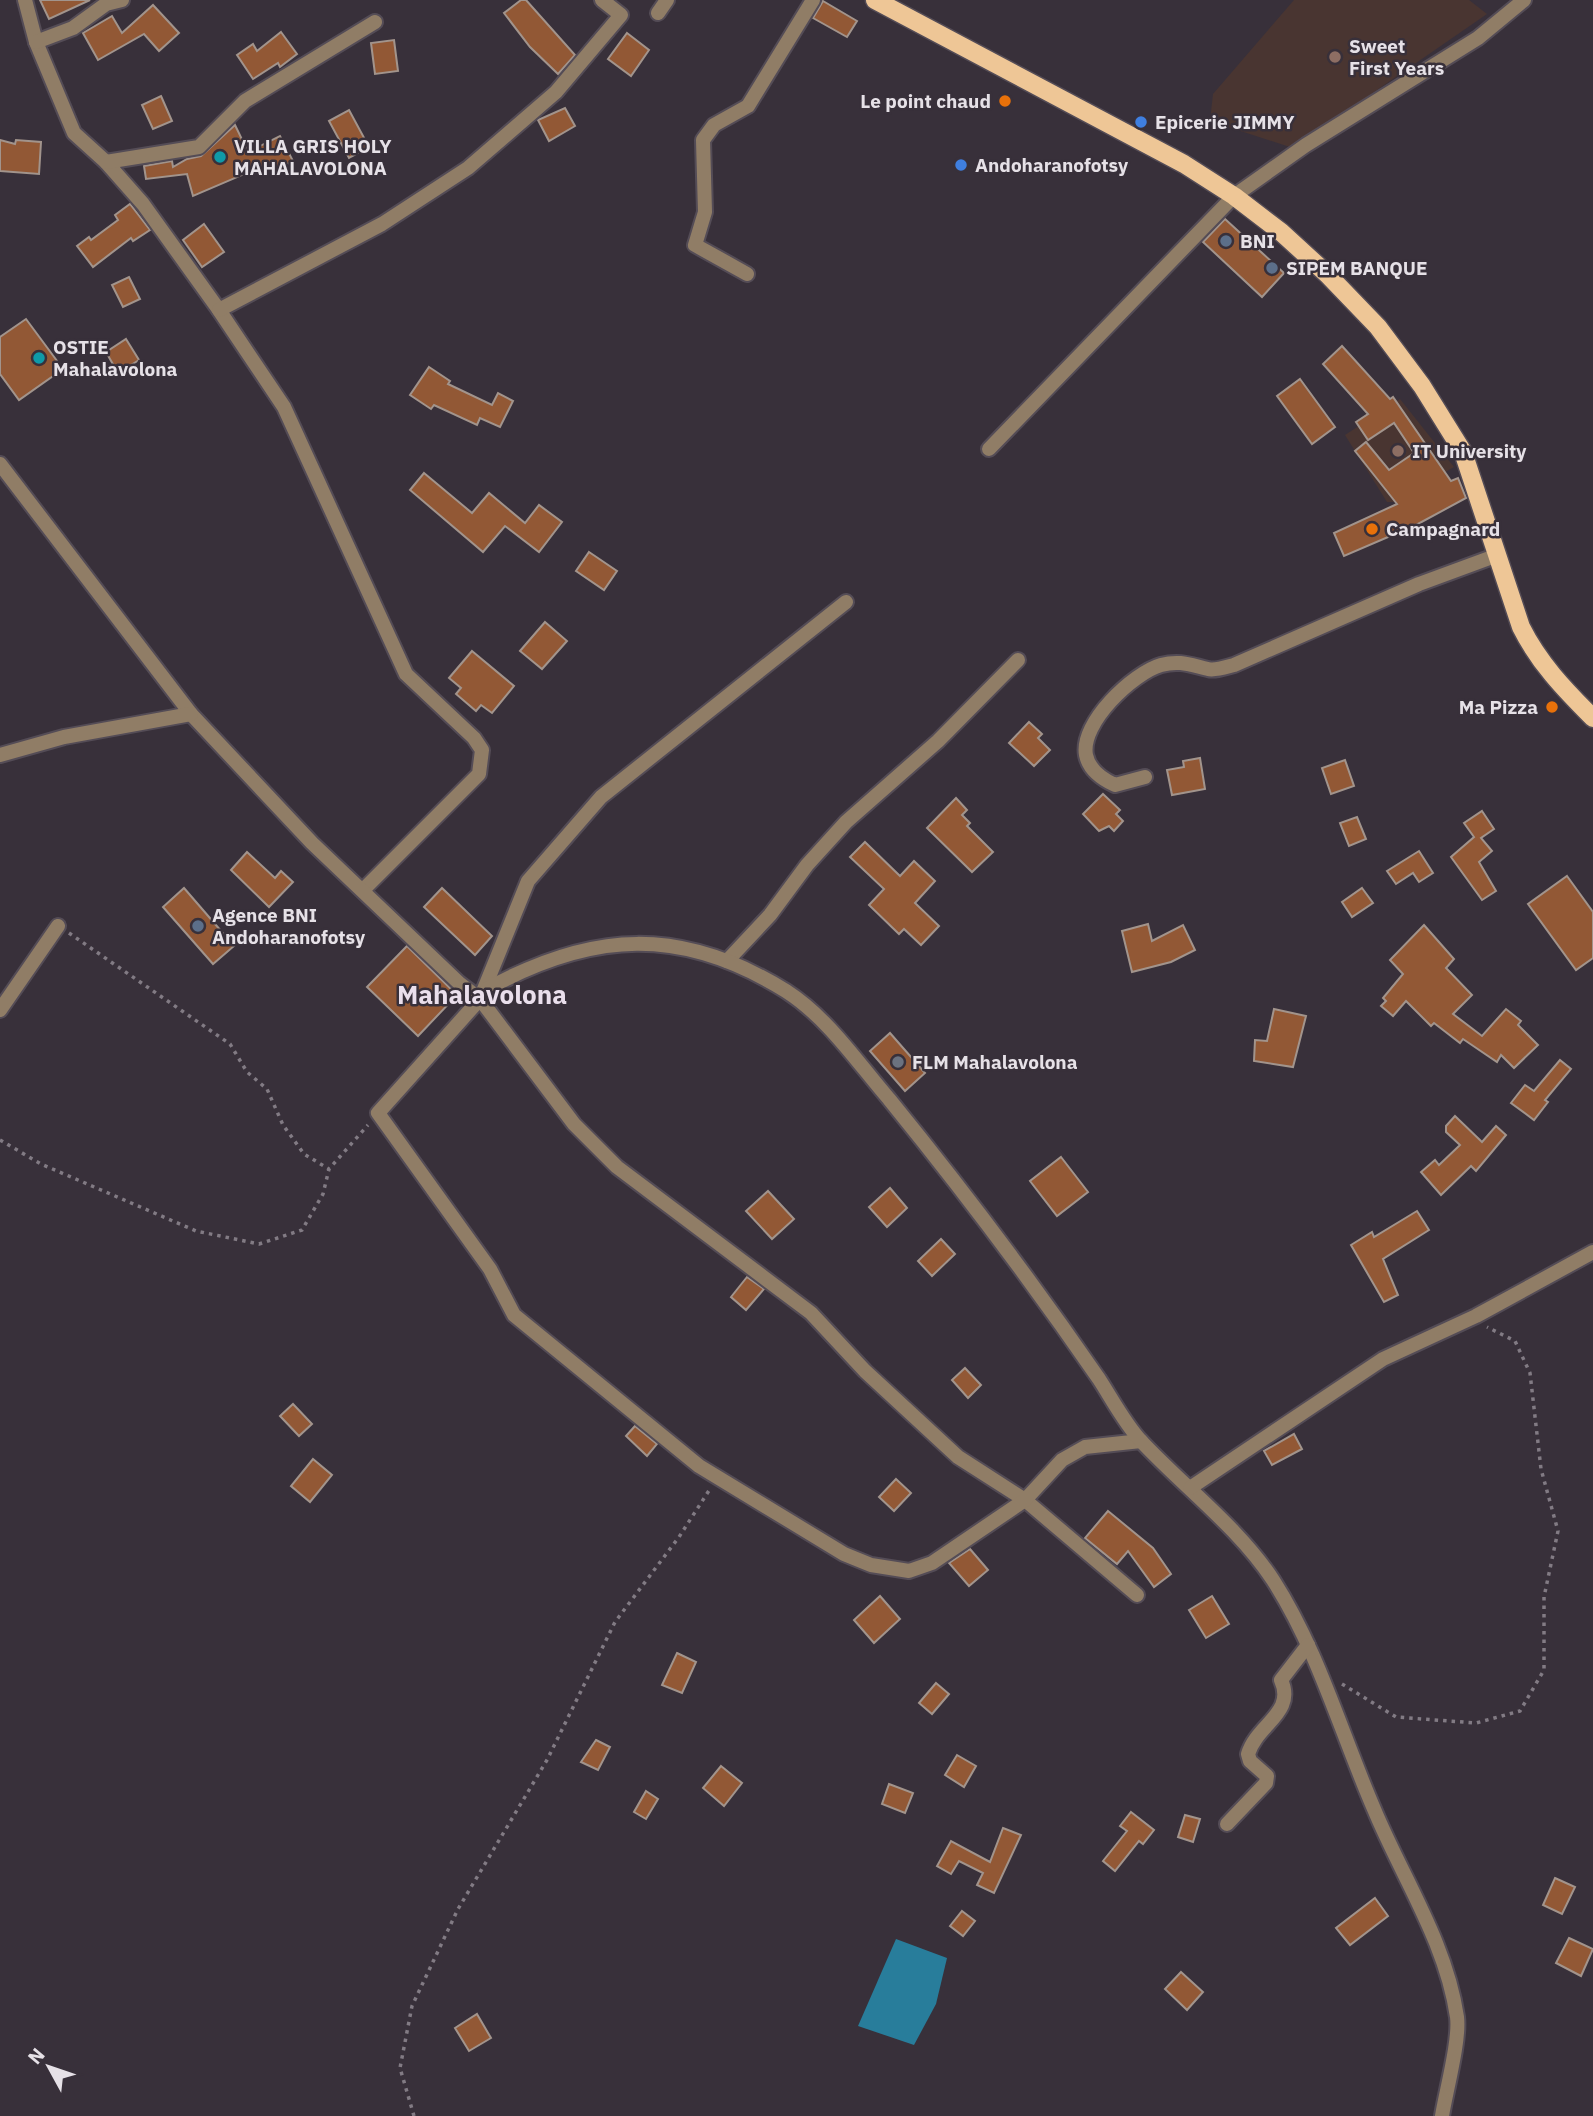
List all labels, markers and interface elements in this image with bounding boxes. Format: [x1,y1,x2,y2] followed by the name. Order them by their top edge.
[1349,34,1444,80] place label: Sweet First Years
[1327,49,1343,65] marker: Sweet First Years
[860,89,991,113] place label: Le point chaud
[997,93,1013,109] marker: Le point chaud
[1155,110,1295,134] place label: Epicerie JIMMY
[1133,114,1149,130] marker: Epicerie JIMMY
[234,134,392,180] place label: VILLA GRIS HOLY MAHALAVOLONA
[212,149,228,165] marker: VILLA GRIS HOLY MAHALAVOLONA
[975,153,1129,177] place label: Andoharanofotsy
[953,157,969,173] marker: Andoharanofotsy
[1240,229,1275,253] place label: BNI
[1218,233,1234,249] marker: BNI
[1286,256,1428,280] place label: SIPEM BANQUE
[1264,260,1280,276] marker: SIPEM BANQUE
[53,335,177,381] place label: OSTIE Mahalavolona
[31,350,47,366] marker: OSTIE Mahalavolona
[1412,439,1527,463] place label: IT University
[1390,443,1406,459] marker: IT University
[1386,517,1500,541] place label: Campagnard
[1364,521,1380,537] marker: Campagnard
[1459,695,1538,719] place label: Ma Pizza
[1544,699,1560,715] marker: Ma Pizza
[212,903,366,949] place label: Agence BNI Andoharanofotsy
[190,918,206,934] marker: Agence BNI Andoharanofotsy
[397,977,567,1011] district label: Mahalavolona
[912,1050,1078,1074] place label: FLM Mahalavolona
[890,1054,906,1070] marker: FLM Mahalavolona
[14,2032,84,2102] north arrow
[22,2043,50,2069] text: N

